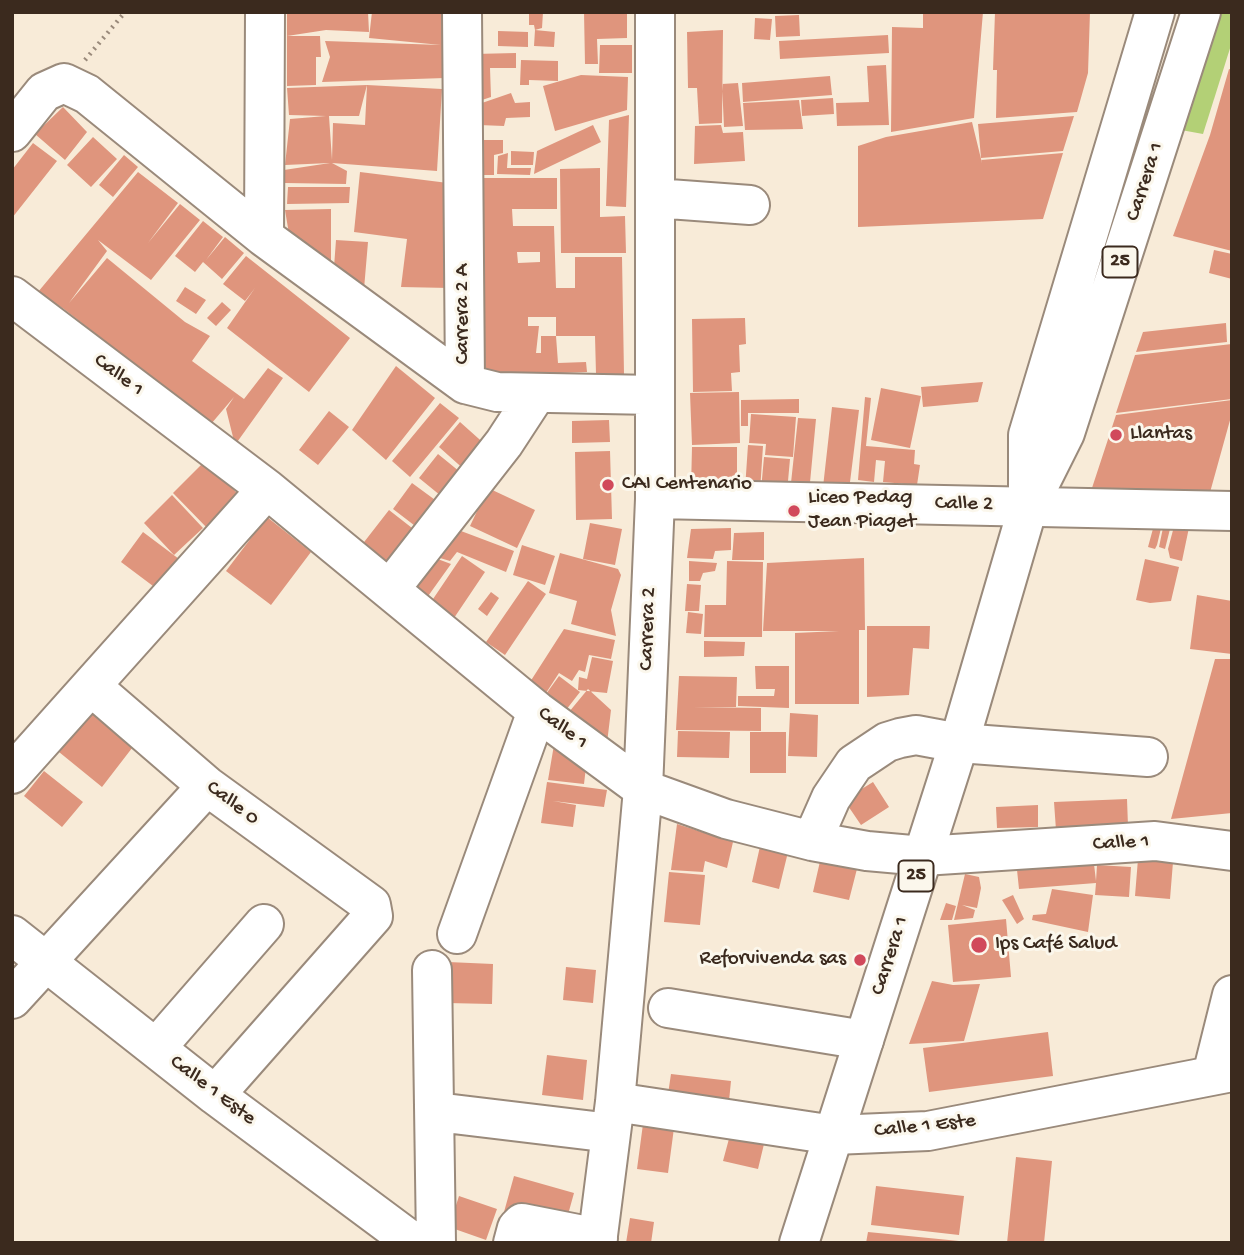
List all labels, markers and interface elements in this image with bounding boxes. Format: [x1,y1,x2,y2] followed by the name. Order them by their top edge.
[1121,139,1171,225] street label: Carrera 1
[1102,246,1138,278] road number: 25
[451,264,477,364] street label: Carrera 2 A
[88,349,148,403] street label: Calle 1
[1130,422,1192,448] place label: Llantas
[1108,427,1124,443] marker: Llantas
[622,472,752,498] place label: CAI Centenario
[600,477,616,493] marker: CAI Centenario
[808,486,916,536] place label: Liceo Pedag Jean Piaget
[935,492,993,518] street label: Calle 2
[786,503,802,519] marker: Liceo Pedag Jean Piaget
[635,587,663,671] street label: Carrera 2
[532,702,592,756] street label: Calle 1
[200,776,264,832] street label: Calle 0
[1092,830,1150,858] street label: Calle 1
[898,860,934,891] road number: 25
[866,913,916,999] street label: Carrera 1
[995,932,1117,958] place label: Ips Café Salud
[969,935,989,955] marker: Ips Café Salud
[699,947,846,973] place label: Reforvivenda sas
[852,952,868,968] marker: Reforvivenda sas
[164,1050,260,1132] street label: Calle 1 Este
[873,1109,977,1145] street label: Calle 1 Este

